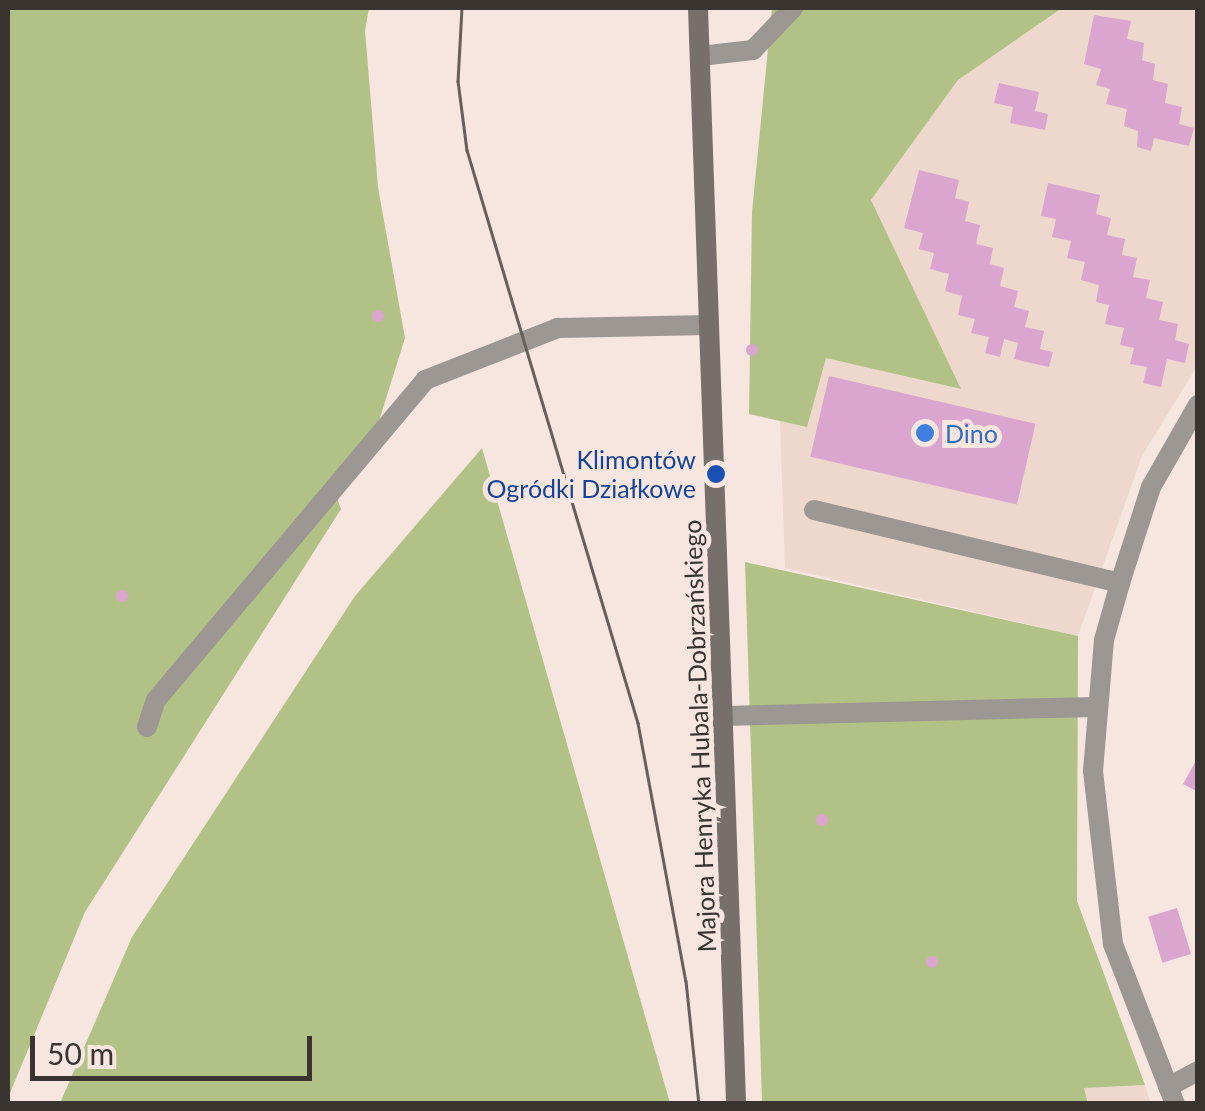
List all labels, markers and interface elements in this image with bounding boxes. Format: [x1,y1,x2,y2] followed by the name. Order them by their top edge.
[945,418,998,448] place label: Dino
[914,422,936,444] marker: Dino
[487,445,696,504] place label: Klimontów Ogródki Działkowe
[705,463,727,485] marker: Klimontów Ogródki Działkowe
[676,519,722,953] street label: Majora Henryka Hubala-Dobrzańskiego
[35,1016,318,1078] scale bar
[47,1035,114,1071] text: 50 m

